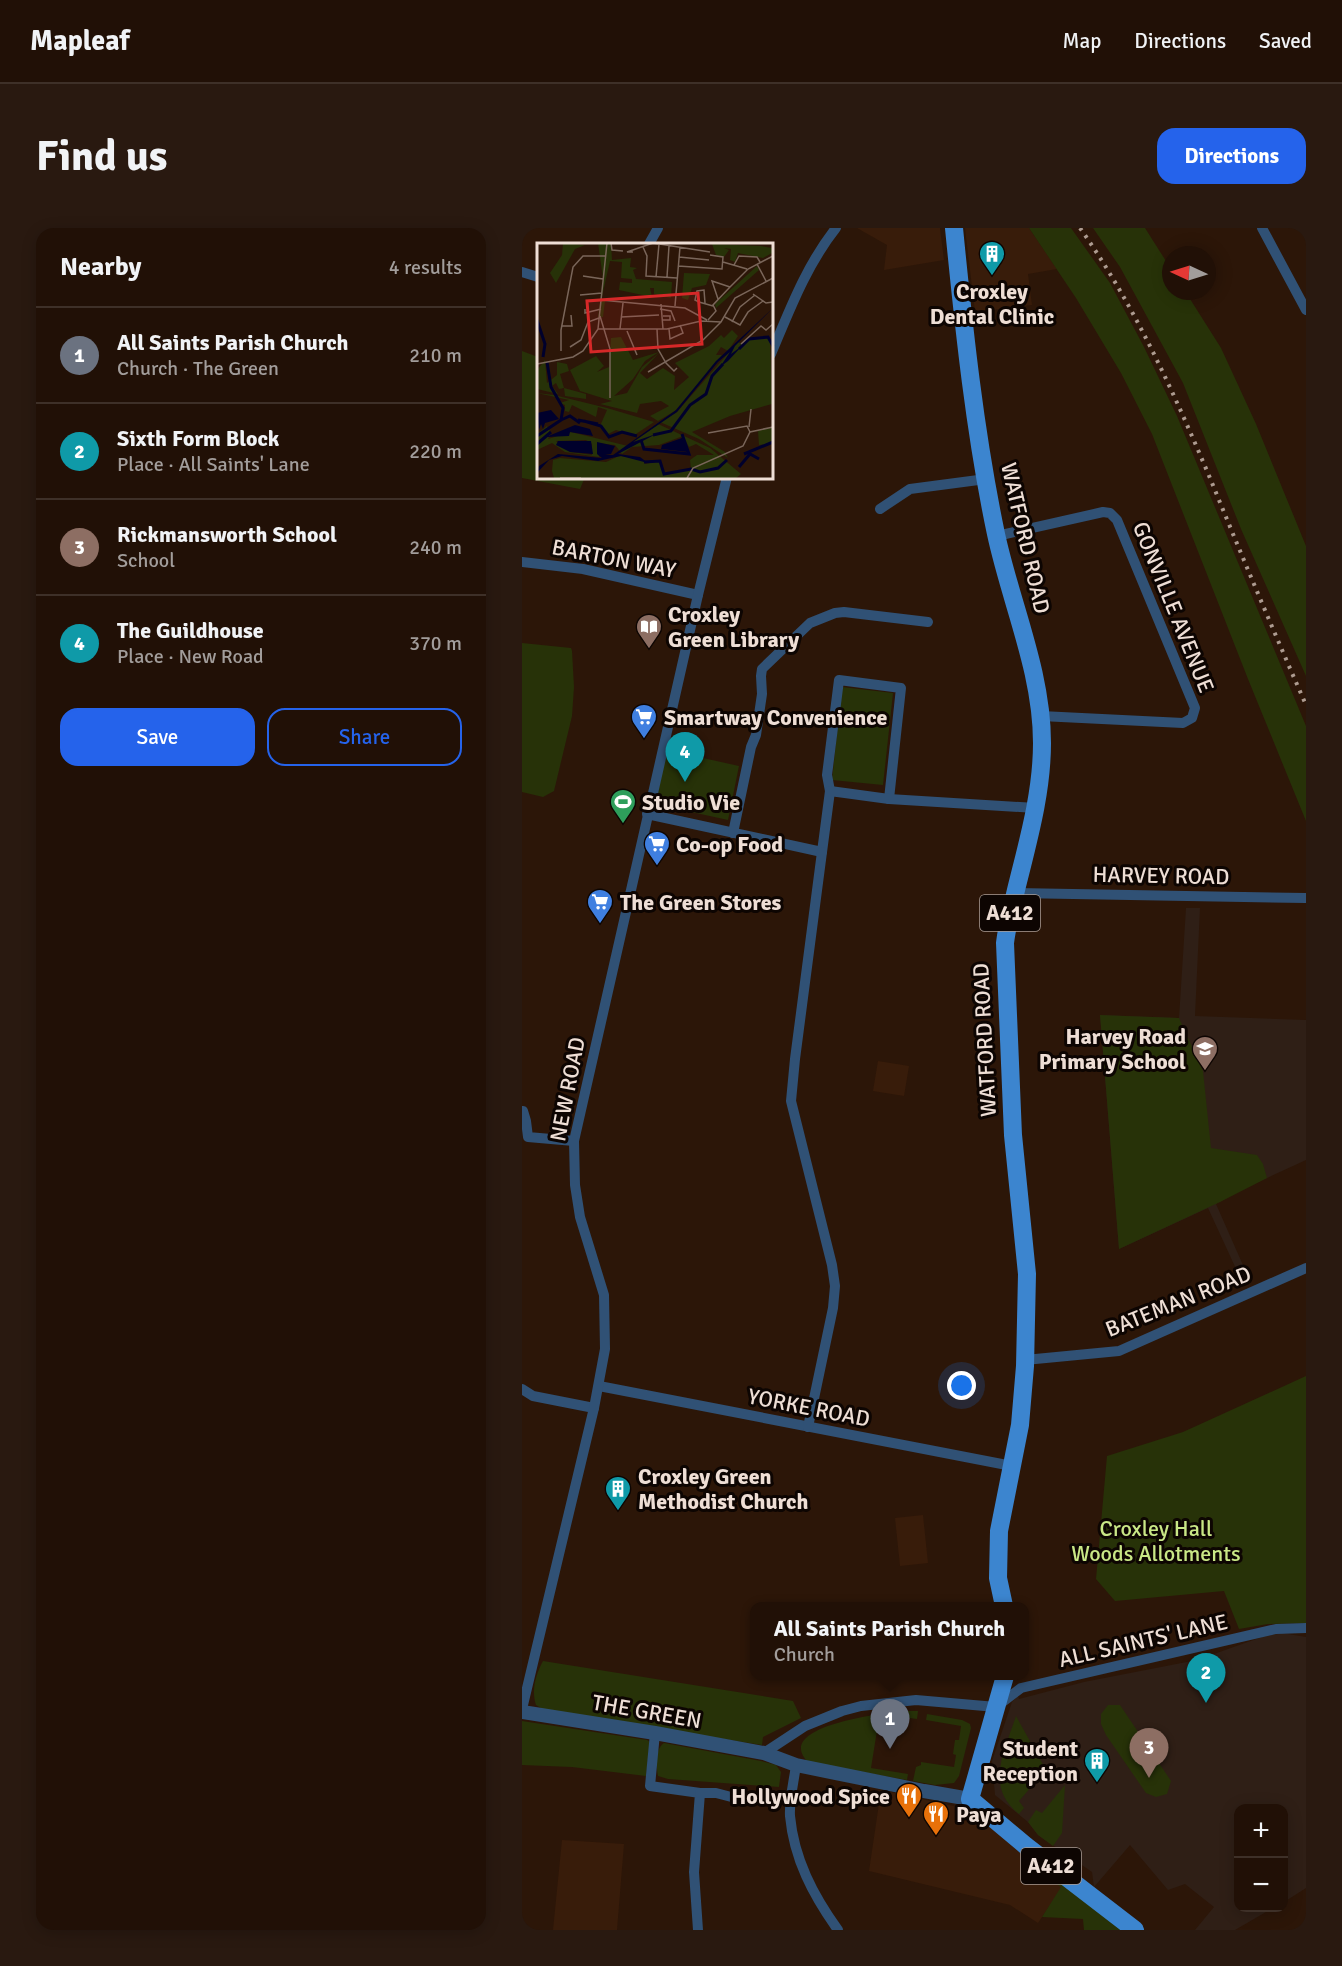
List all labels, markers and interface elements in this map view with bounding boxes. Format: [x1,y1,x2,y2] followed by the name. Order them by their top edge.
[30,24,130,58] text: Mapleaf
[1063,28,1101,54] text: Map
[1134,28,1226,54] text: Directions
[1259,28,1312,54] text: Saved
[1157,128,1306,184] button: Directions
[36,131,167,182] text: Find us
[977,239,1007,277] building icon: Croxley Dental Clinic
[537,243,772,478] inset map
[1162,246,1216,300] north arrow
[60,251,141,283] text: Nearby
[389,255,462,280] text: 4 results
[930,278,1054,330] place label: Croxley Dental Clinic
[117,329,349,356] text: All Saints Parish Church
[74,343,85,368] text: 1
[409,343,462,368] text: 210 m
[117,356,279,381] text: Church · The Green
[117,425,279,452] text: Sixth Form Block
[74,439,85,464] text: 2
[409,439,462,464] text: 220 m
[117,452,310,477] text: Place · All Saints' Lane
[995,460,1056,616] street label: WATFORD ROAD
[1127,518,1220,697] street label: GONVILLE AVENUE
[117,521,337,548] text: Rickmansworth School
[550,533,678,584] street label: BARTON WAY
[74,535,85,560] text: 3
[409,535,462,560] text: 240 m
[117,548,175,573] text: School
[668,601,799,653] place label: Croxley Green Library
[634,612,664,650] library icon: Croxley Green Library
[117,617,264,644] text: The Guildhouse
[74,631,85,656] text: 4
[409,631,462,656] text: 370 m
[117,644,264,669] text: Place · New Road
[629,702,659,740] supermarket icon: Smartway Convenience
[664,704,888,731] place label: Smartway Convenience
[60,708,255,766] button: Save
[267,708,462,766] button: Share
[666,732,704,782] pin: 4
[608,787,638,825] sports icon: Studio Vie
[642,789,740,816] place label: Studio Vie
[642,829,672,867] supermarket icon: Co-op Food
[676,831,783,858] place label: Co-op Food
[1092,861,1230,890] street label: HARVEY ROAD
[585,887,615,925] supermarket icon: The Green Stores
[620,889,782,916] place label: The Green Stores
[980,895,1040,931] road number: A412
[967,962,1002,1118] street label: WATFORD ROAD
[1039,1023,1186,1075] place label: Harvey Road Primary School
[1190,1034,1220,1072] school or university icon: Harvey Road Primary School
[544,1035,591,1144] street label: NEW ROAD
[1101,1260,1255,1343] street label: BATEMAN ROAD
[947,1371,976,1400] your location
[746,1382,872,1433] street label: YORKE ROAD
[638,1463,808,1515] place label: Croxley Green Methodist Church
[603,1474,633,1512] building icon: Croxley Green Methodist Church
[1071,1515,1241,1567] park label: Croxley Hall Woods Allotments
[750,1602,1029,1680] popup
[1056,1608,1230,1673] street label: ALL SAINTS' LANE
[774,1615,1005,1642] text: All Saints Parish Church
[774,1642,835,1667] text: Church
[1186,1654,1226,1703] pin: 2
[590,1689,704,1734] street label: THE GREEN
[870,1700,910,1749] pin: 1
[1130,1728,1168,1778] pin: 3
[983,1735,1078,1787] place label: Student Reception
[1082,1746,1112,1784] building icon: Student Reception
[894,1781,924,1819] restaurant icon: Hollywood Spice
[731,1783,890,1810] place label: Hollywood Spice
[921,1799,951,1837] restaurant icon: Paya
[956,1801,1001,1828] place label: Paya
[1234,1804,1288,1912] map controls
[1234,1804,1288,1858] button: +
[1021,1848,1081,1884] road number: A412
[1234,1858,1288,1912] button: −

